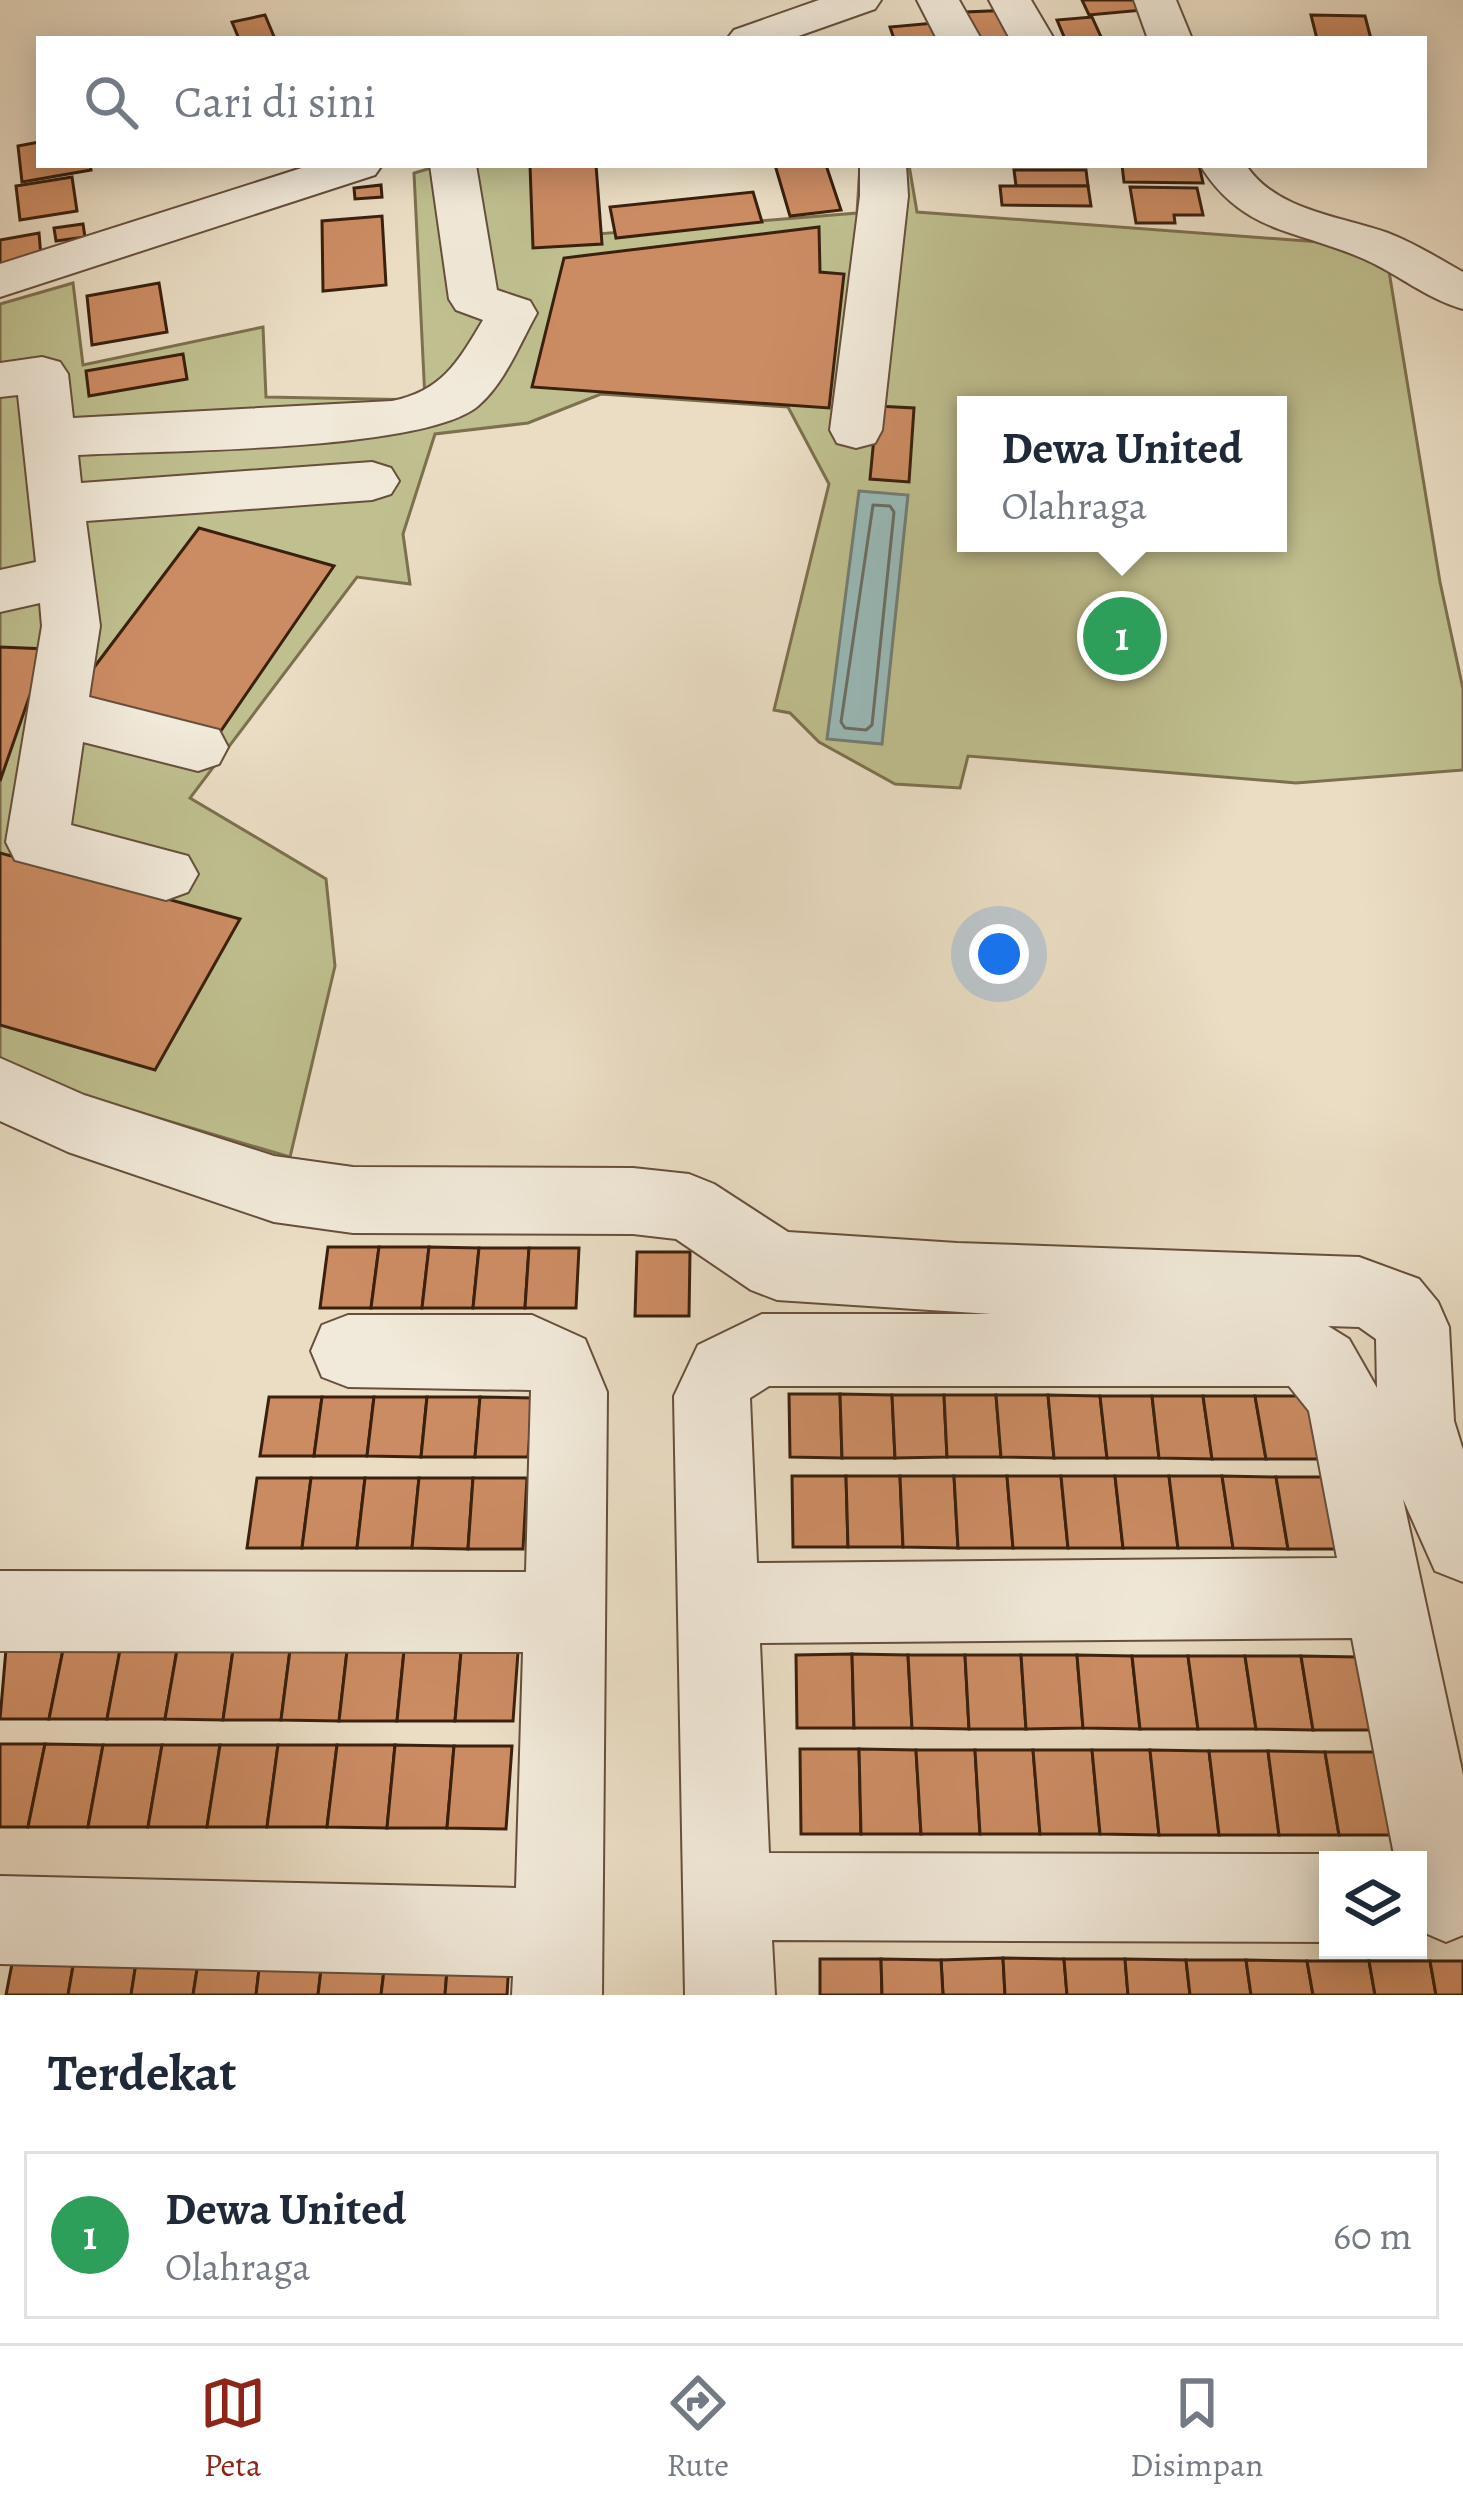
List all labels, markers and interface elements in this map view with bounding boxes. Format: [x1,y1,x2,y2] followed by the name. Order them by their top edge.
[36,36,1427,168] search box
[78,69,144,135] icon: search
[174,71,376,133] text: Cari di sini
[957,396,1287,552] popup
[1001,417,1243,479] text: Dewa United
[1001,479,1147,532] text: Olahraga
[1083,591,1161,681] pin: 1
[969,924,1029,984] your location
[1319,1851,1427,1959] map controls
[1319,1851,1427,1959] button: layers
[48,2038,236,2108] text: Terdekat
[165,2178,406,2240] text: Dewa United
[83,2209,97,2262] text: 1
[1333,2209,1412,2262] text: 60 m
[165,2240,310,2293] text: Olahraga
[200,2370,266,2487] tab: Peta
[665,2370,731,2487] tab: Rute
[1130,2370,1263,2487] tab: Disimpan

